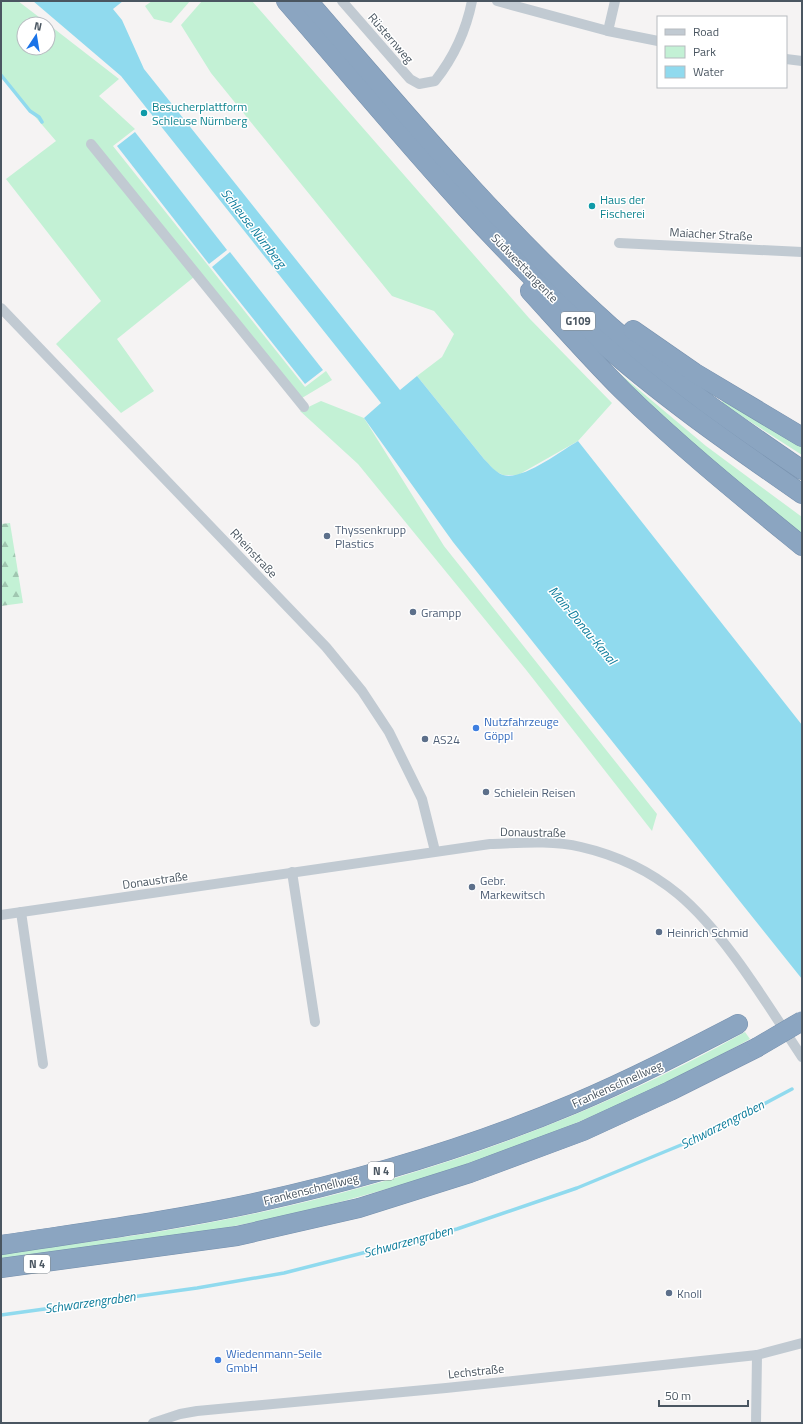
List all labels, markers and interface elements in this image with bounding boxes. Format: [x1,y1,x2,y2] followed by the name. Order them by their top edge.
[364,9,418,67] street label: Rüsternweg
[16,16,56,56] north arrow
[657,16,787,88] legend
[33,18,43,35] text: N
[693,22,719,41] text: Road
[693,42,716,61] text: Park
[693,62,724,81] text: Water
[152,97,247,130] place label: Besucherplattform Schleuse Nürnberg
[139,108,149,118] marker: Besucherplattform Schleuse Nürnberg
[217,184,293,273] water label: Schleuse Nürnberg
[600,190,645,223] place label: Haus der Fischerei
[587,201,597,211] marker: Haus der Fischerei
[669,222,753,246] street label: Maiacher Straße
[487,229,563,307] street label: Südwesttangente
[561,312,595,330] road number: G109
[335,520,406,553] place label: Thyssenkrupp Plastics
[226,524,282,582] street label: Rheinstraße
[322,531,332,541] marker: Thyssenkrupp Plastics
[544,581,623,670] water label: Main-Donau-Kanal
[421,603,461,622] place label: Grampp
[408,607,418,617] marker: Grampp
[484,712,559,745] place label: Nutzfahrzeuge Göppl
[471,723,481,733] marker: Nutzfahrzeuge Göppl
[433,730,460,749] place label: AS24
[420,734,430,744] marker: AS24
[494,783,575,802] place label: Schielein Reisen
[481,787,491,797] marker: Schielein Reisen
[500,822,566,842] street label: Donaustraße
[121,866,189,894] street label: Donaustraße
[480,871,545,904] place label: Gebr. Markewitsch
[467,882,477,892] marker: Gebr. Markewitsch
[667,923,748,942] place label: Heinrich Schmid
[654,927,664,937] marker: Heinrich Schmid
[569,1056,665,1112] street label: Frankenschnellweg
[677,1094,768,1154] water label: Schwarzengraben
[368,1162,394,1180] road number: N 4
[261,1168,361,1210] street label: Frankenschnellweg
[361,1219,455,1263] water label: Schwarzengraben
[24,1255,50,1273] road number: N 4
[677,1284,702,1303] place label: Knoll
[43,1286,137,1318] water label: Schwarzengraben
[664,1288,674,1298] marker: Knoll
[226,1344,322,1377] place label: Wiedenmann-Seile GmbH
[213,1355,223,1365] marker: Wiedenmann-Seile GmbH
[447,1359,505,1383] street label: Lechstraße
[659,1382,748,1408] scale bar
[665,1386,691,1405] text: 50 m

